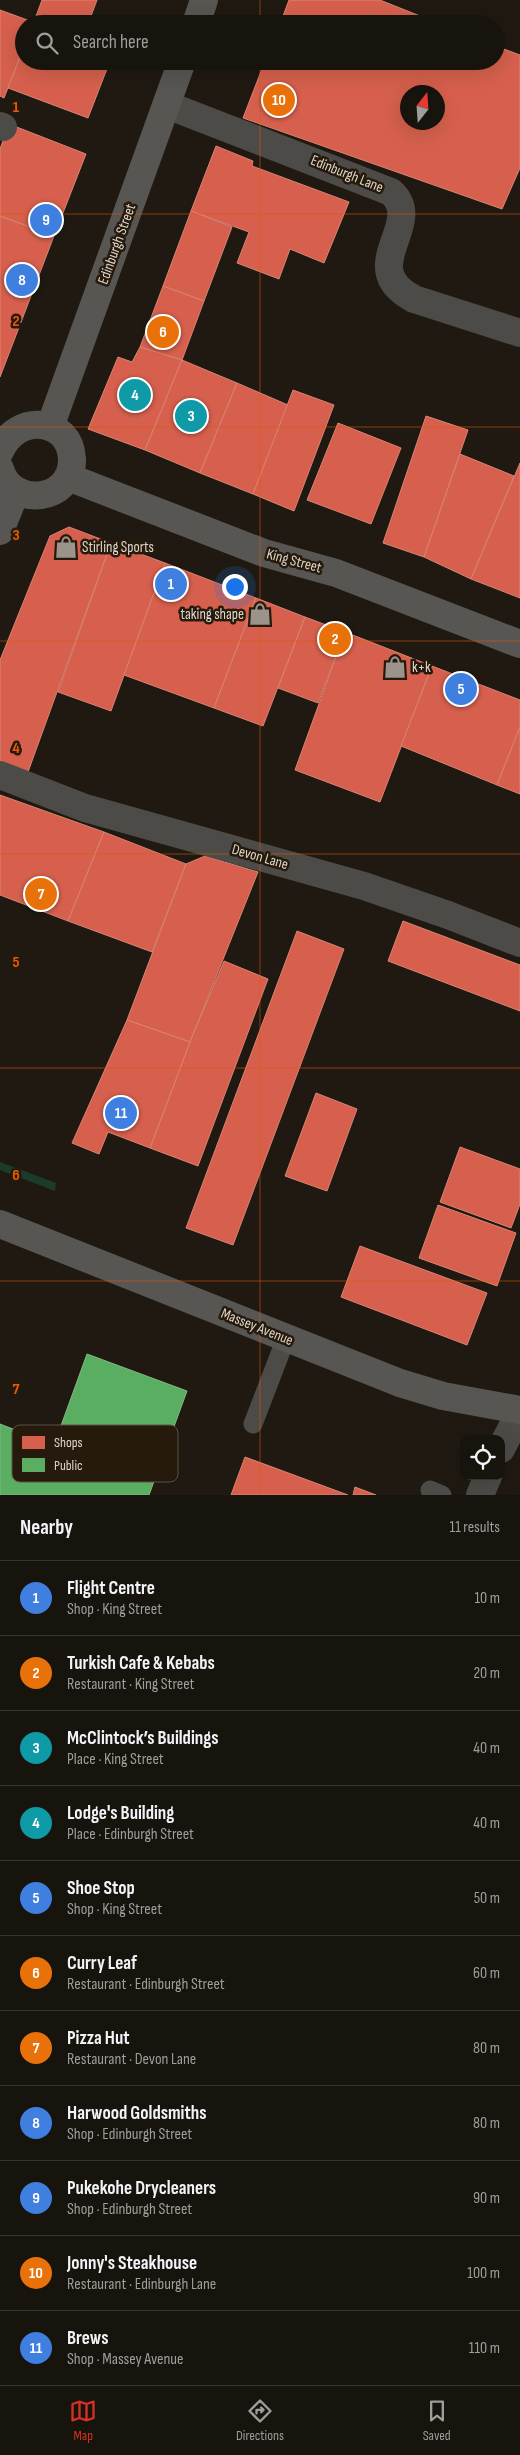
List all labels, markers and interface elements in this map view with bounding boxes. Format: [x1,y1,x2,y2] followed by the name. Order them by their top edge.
[15,15,505,70] search box
[33,29,61,57] icon: search
[73,31,149,54] text: Search here
[263,81,295,119] pin: 10
[400,85,445,130] north arrow
[13,98,20,117] text: 1
[308,151,386,197] street label: Edinburgh Lane
[30,201,62,239] pin: 9
[94,201,141,287] street label: Edinburgh Street
[6,261,38,299] pin: 8
[12,312,20,331] text: 2
[147,313,179,351] pin: 6
[119,376,151,414] pin: 4
[175,397,207,435] pin: 3
[12,526,20,545] text: 3
[53,534,79,560] shop icon: Stirling Sports
[82,538,154,557] place label: Stirling Sports
[264,545,324,578] street label: King Street
[155,565,187,603] pin: 1
[222,574,248,600] your location
[247,601,273,627] shop icon: taking shape
[181,605,244,624] place label: taking shape
[319,620,351,658] pin: 2
[382,654,408,680] shop icon: k+k
[412,658,431,677] place label: k+k
[445,670,477,708] pin: 5
[12,739,20,758] text: 4
[230,840,290,874] street label: Devon Lane
[25,875,57,913] pin: 7
[12,953,20,972] text: 5
[105,1094,137,1132] pin: 11
[12,1166,20,1185] text: 6
[218,1304,296,1350] street label: Massey Avenue
[13,1380,20,1399] text: 7
[12,1425,178,1482] legend
[54,1434,83,1451] text: Shops
[460,1435,505,1480] map controls
[460,1435,505,1480] button: locate
[54,1457,83,1474] text: Public
[20,1515,73,1540] text: Nearby
[450,1518,500,1537] text: 11 results
[67,1577,155,1600] text: Flight Centre
[33,1589,39,1608] text: 1
[474,1589,500,1608] text: 10 m
[67,1600,162,1619] text: Shop · King Street
[67,1652,215,1675] text: Turkish Cafe & Kebabs
[32,1664,40,1683] text: 2
[473,1664,500,1683] text: 20 m
[67,1675,194,1694] text: Restaurant · King Street
[67,1727,219,1750] text: McClintock’s Buildings
[32,1739,40,1758] text: 3
[473,1739,500,1758] text: 40 m
[67,1750,164,1769] text: Place · King Street
[67,1802,174,1825] text: Lodge's Building
[32,1814,40,1833] text: 4
[473,1814,500,1833] text: 40 m
[67,1825,194,1844] text: Place · Edinburgh Street
[67,1877,135,1900] text: Shoe Stop
[32,1889,40,1908] text: 5
[474,1889,500,1908] text: 50 m
[67,1900,162,1919] text: Shop · King Street
[67,1952,137,1975] text: Curry Leaf
[32,1964,40,1983] text: 6
[473,1964,500,1983] text: 60 m
[67,1975,225,1994] text: Restaurant · Edinburgh Street
[67,2027,130,2050] text: Pizza Hut
[33,2039,39,2058] text: 7
[473,2039,500,2058] text: 80 m
[67,2050,196,2069] text: Restaurant · Devon Lane
[67,2102,206,2125] text: Harwood Goldsmiths
[32,2114,40,2133] text: 8
[473,2114,500,2133] text: 80 m
[67,2125,192,2144] text: Shop · Edinburgh Street
[67,2177,216,2200] text: Pukekohe Drycleaners
[32,2189,40,2208] text: 9
[473,2189,500,2208] text: 90 m
[67,2200,192,2219] text: Shop · Edinburgh Street
[67,2252,197,2275] text: Jonny's Steakhouse
[29,2264,43,2283] text: 10
[467,2264,500,2283] text: 100 m
[67,2275,216,2294] text: Restaurant · Edinburgh Lane
[67,2327,109,2350] text: Brews
[30,2339,42,2358] text: 11
[469,2339,500,2358] text: 110 m
[67,2350,183,2369] text: Shop · Massey Avenue
[69,2397,97,2444] tab: Map
[236,2397,284,2444] tab: Directions
[423,2397,451,2444] tab: Saved

